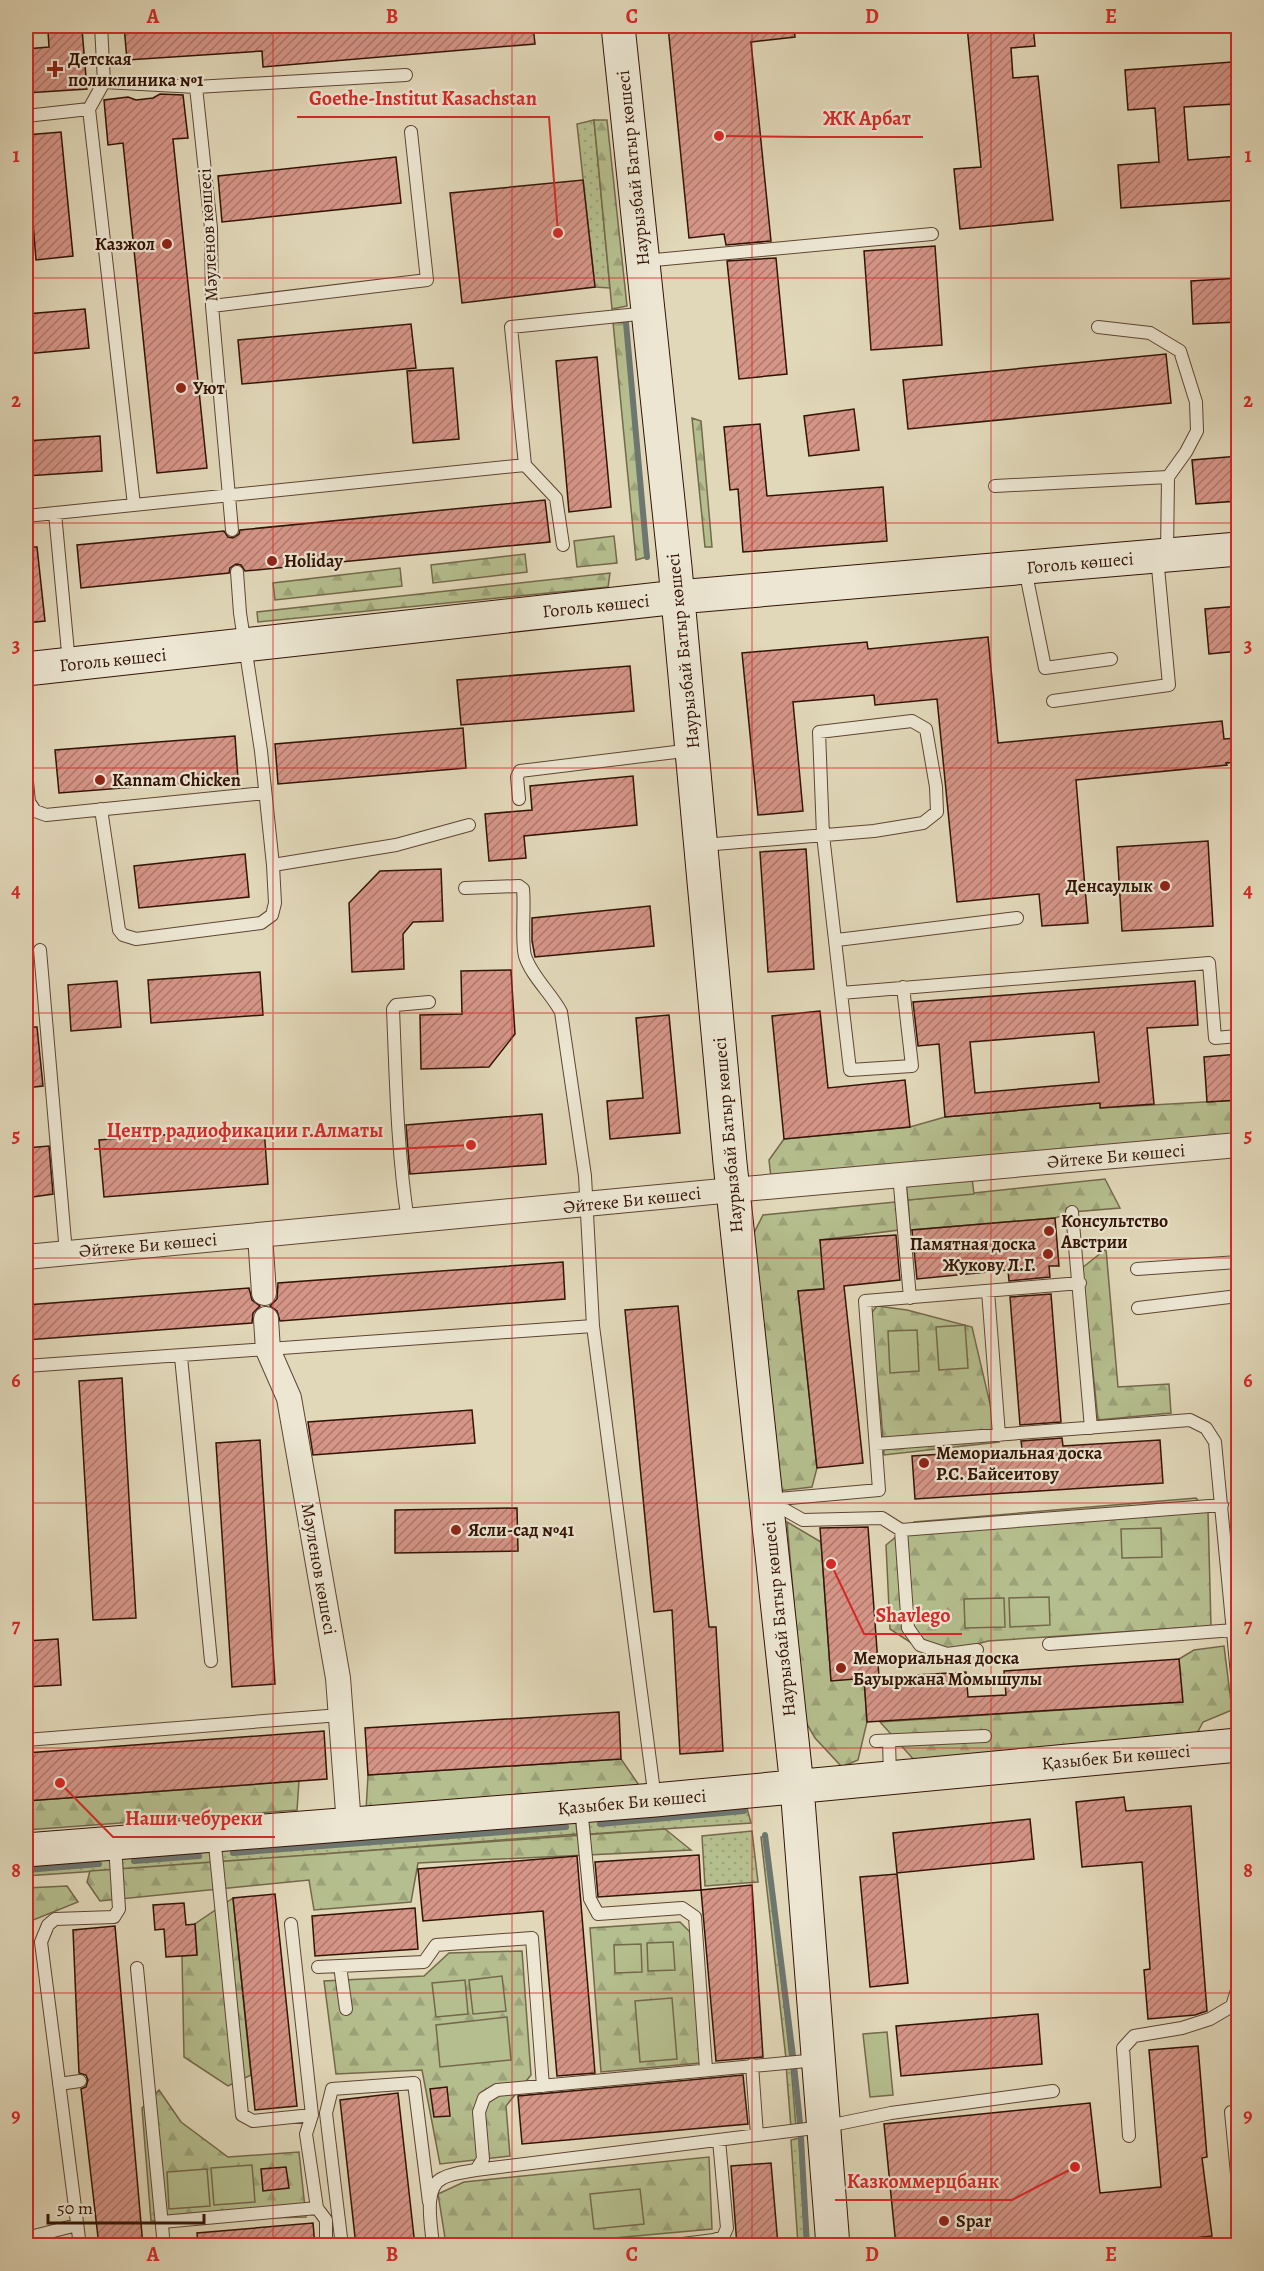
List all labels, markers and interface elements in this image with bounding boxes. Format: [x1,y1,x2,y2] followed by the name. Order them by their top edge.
[146,3,160,30] text: A
[386,3,398,30] text: B
[626,3,638,30] text: C
[865,3,879,30] text: D
[1105,3,1117,30] text: E
[68,47,204,92] place label: Детская поликлиника №1
[46,60,64,78] marker: Детская поликлиника №1
[611,69,655,267] street label: Наурызбай Батыр көшесі
[297,79,549,117] callout: Goethe-Institut Kasachstan
[309,85,537,112] text: Goethe-Institut Kasachstan
[811,99,923,137] callout: ЖК Арбат
[823,105,911,132] text: ЖК Арбат
[12,142,20,169] text: 1
[1244,142,1252,169] text: 1
[193,168,223,302] street label: Мәуленов көшесі
[95,232,155,256] place label: Казжол
[160,237,174,251] marker: Казжол
[193,376,225,400] place label: Уют
[174,381,188,395] marker: Уют
[11,387,21,414] text: 2
[1243,387,1253,414] text: 2
[1025,546,1135,580] street label: Гоголь көшесі
[284,549,343,573] place label: Holiday
[661,552,705,750] street label: Наурызбай Батыр көшесі
[265,554,279,568] marker: Holiday
[541,588,651,624] street label: Гоголь көшесі
[12,632,20,659] text: 3
[1244,632,1252,659] text: 3
[58,642,168,678] street label: Гоголь көшесі
[112,768,241,792] place label: Kannam Chicken
[93,773,107,787] marker: Kannam Chicken
[1066,874,1153,898] place label: Денсаулык
[11,877,21,904] text: 4
[1243,877,1253,904] text: 4
[1158,879,1172,893] marker: Денсаулык
[707,1036,749,1234] street label: Наурызбай Батыр көшесі
[94,1111,395,1149] callout: Центр радиофикации г.Алматы
[107,1117,383,1144] text: Центр радиофикации г.Алматы
[12,1122,20,1149] text: 5
[1244,1122,1252,1149] text: 5
[1046,1138,1186,1174] street label: Әйтеке Би көшесі
[562,1181,702,1219] street label: Әйтеке Би көшесі
[1060,1209,1168,1254] place label: Консультство Австрии
[1042,1224,1056,1238] marker: Консультство Австрии
[78,1227,218,1263] street label: Әйтеке Би көшесі
[910,1232,1036,1277] place label: Памятная доска Жукову Л.Г.
[1041,1247,1055,1261] marker: Памятная доска Жукову Л.Г.
[11,1367,21,1394] text: 6
[1243,1367,1253,1394] text: 6
[936,1441,1103,1486] place label: Мемориальная доска Р.С. Байсеитову
[917,1456,931,1470] marker: Мемориальная доска Р.С. Байсеитову
[296,1501,342,1637] street label: Мәуленов көшесі
[468,1518,575,1542] place label: Ясли-сад №41
[757,1520,801,1718] street label: Наурызбай Батыр көшесі
[449,1523,463,1537] marker: Ясли-сад №41
[864,1596,962,1634] callout: Shavlego
[876,1602,950,1629] text: Shavlego
[12,1612,21,1639] text: 7
[1244,1612,1253,1639] text: 7
[853,1646,1042,1691] place label: Мемориальная доска Бауыржана Момышулы
[834,1661,848,1675] marker: Мемориальная доска Бауыржана Момышулы
[1041,1739,1191,1775] street label: Қазыбек Би көшесі
[557,1784,707,1820] street label: Қазыбек Би көшесі
[113,1799,275,1837] callout: Наши чебуреки
[125,1805,263,1832] text: Наши чебуреки
[11,1857,21,1884] text: 8
[1243,1857,1253,1884] text: 8
[11,2102,21,2129] text: 9
[1243,2102,1253,2129] text: 9
[835,2162,1012,2200] callout: Казкоммерцбанк
[847,2168,1000,2195] text: Казкоммерцбанк
[48,2187,204,2225] scale bar
[57,2196,93,2220] text: 50 m
[956,2209,992,2233] place label: Spar
[937,2214,951,2228] marker: Spar
[146,2241,160,2268] text: A
[386,2241,398,2268] text: B
[626,2241,638,2268] text: C
[865,2241,879,2268] text: D
[1105,2241,1117,2268] text: E

